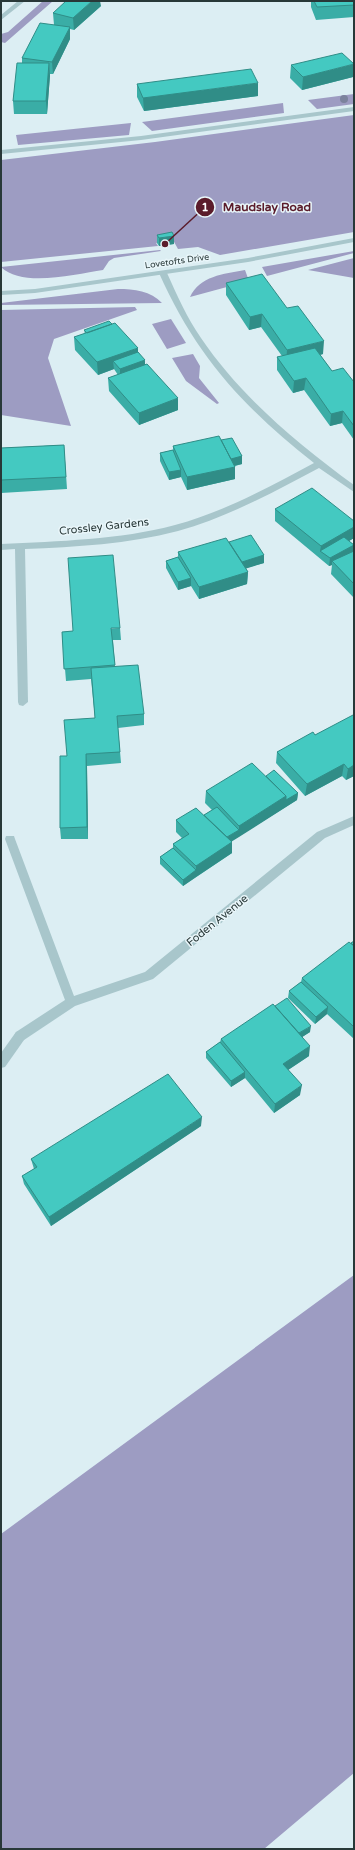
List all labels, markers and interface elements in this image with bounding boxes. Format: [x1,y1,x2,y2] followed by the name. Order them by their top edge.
[195,195,319,219] callout: Maudslay Road
[201,200,209,214] text: 1
[223,200,311,215] text: Maudslay Road
[144,252,210,271] street label: Lovetofts Drive
[58,515,150,538] street label: Crossley Gardens
[184,892,251,949] street label: Foden Avenue

